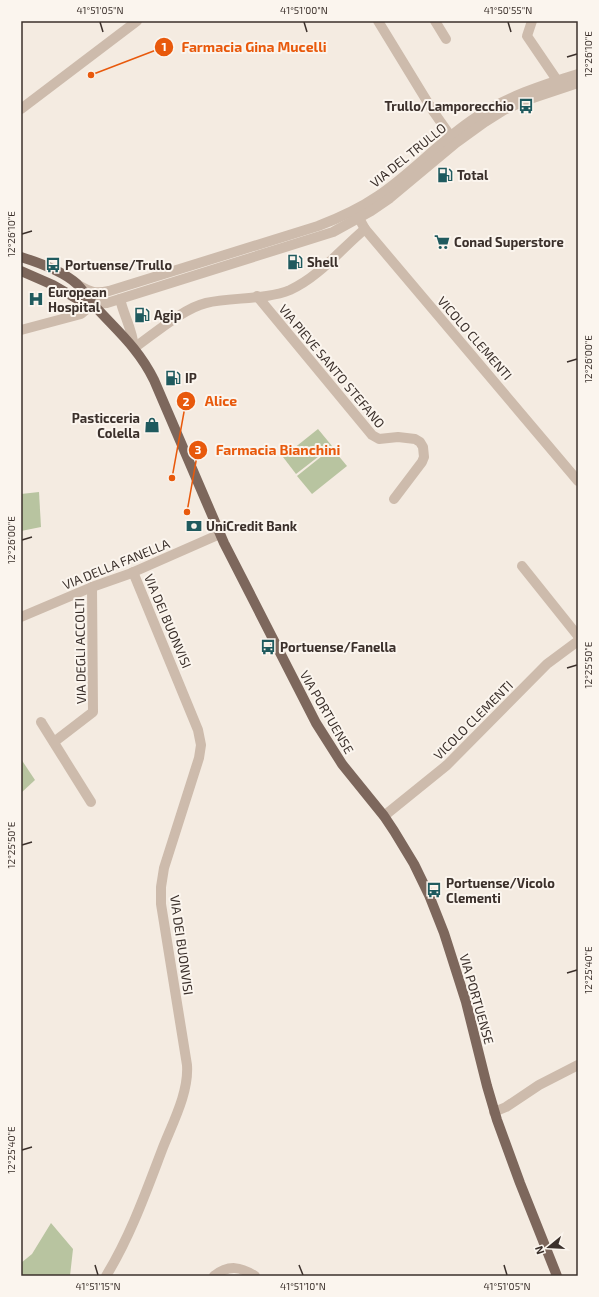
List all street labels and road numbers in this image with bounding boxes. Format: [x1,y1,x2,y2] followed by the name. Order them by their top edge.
[367,120,449,190] street label: VIA DEL TRULLO
[434,293,516,383] street label: VICOLO CLEMENTI
[276,301,388,431] street label: VIA PIEVE SANTO STEFANO
[60,535,172,593] street label: VIA DELLA FANELLA
[141,571,195,671] street label: VIA DEI BUONVISI
[71,598,89,704] street label: VIA DEGLI ACCOLTI
[297,668,357,756] street label: VIA PORTUENSE
[430,677,516,763] street label: VICOLO CLEMENTI
[167,894,197,996] street label: VIA DEI BUONVISI
[456,952,498,1046] street label: VIA PORTUENSE

